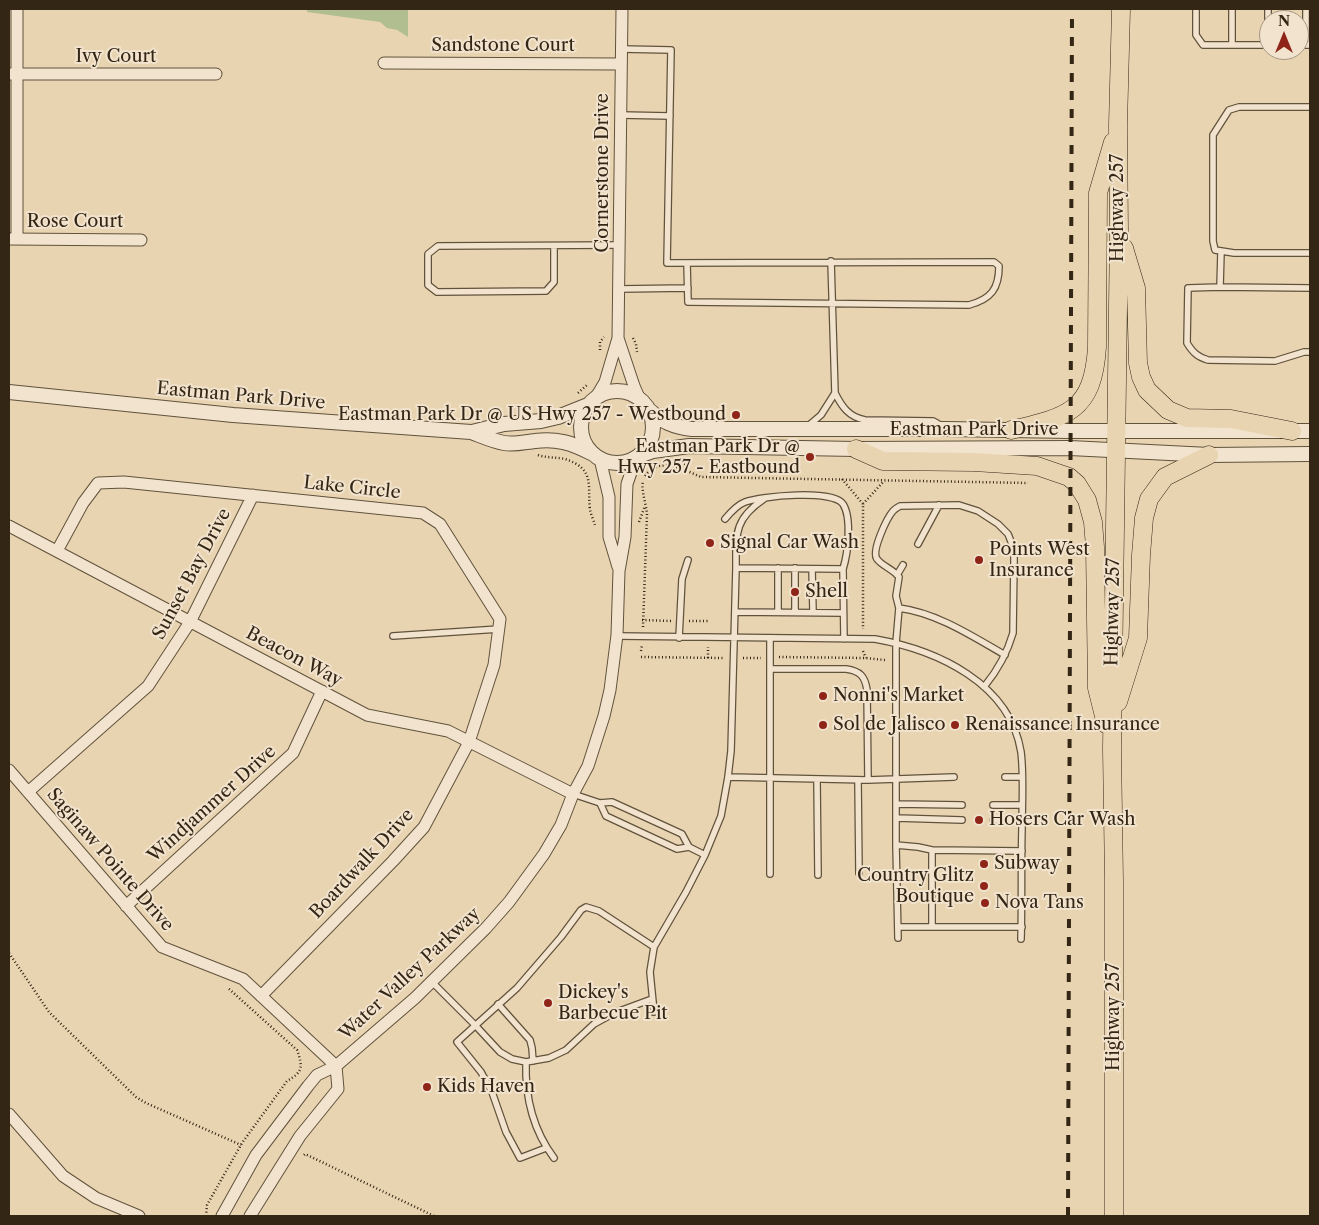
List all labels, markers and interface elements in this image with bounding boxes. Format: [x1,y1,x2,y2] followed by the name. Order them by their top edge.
[1259,10,1309,60] north arrow
[1278,12,1290,30] text: N
[431,35,575,57] street label: Sandstone Court
[76,46,156,68] street label: Ivy Court
[592,93,614,253] street label: Cornerstone Drive
[1107,154,1129,262] street label: Highway 257
[27,211,123,233] street label: Rose Court
[156,378,326,414] street label: Eastman Park Drive
[338,404,726,426] place label: Eastman Park Dr @ US Hwy 257 - Westbound
[730,409,742,421] marker: Eastman Park Dr @ US Hwy 257 - Westbound
[890,419,1058,441] street label: Eastman Park Drive
[617,436,800,478] place label: Eastman Park Dr @ Hwy 257 - Eastbound
[804,451,816,463] marker: Eastman Park Dr @ Hwy 257 - Eastbound
[302,472,402,504] street label: Lake Circle
[148,505,236,643] street label: Sunset Bay Drive
[720,532,859,554] place label: Signal Car Wash
[704,537,716,549] marker: Signal Car Wash
[989,539,1090,582] place label: Points West Insurance
[973,554,985,566] marker: Points West Insurance
[1101,558,1125,666] street label: Highway 257
[805,581,848,603] place label: Shell
[789,586,801,598] marker: Shell
[242,623,346,691] street label: Beacon Way
[833,685,964,707] place label: Nonni's Market
[817,690,829,702] marker: Nonni's Market
[833,714,946,736] place label: Sol de Jalisco
[965,714,1160,736] place label: Renaissance Insurance
[817,719,829,731] marker: Sol de Jalisco
[949,719,961,731] marker: Renaissance Insurance
[144,741,280,867] street label: Windjammer Drive
[42,784,178,936] street label: Saginaw Pointe Drive
[306,805,418,923] street label: Boardwalk Drive
[989,809,1136,831] place label: Hosers Car Wash
[973,814,985,826] marker: Hosers Car Wash
[994,853,1060,875] place label: Subway
[978,858,990,870] marker: Subway
[857,865,974,908] place label: Country Glitz Boutique
[978,880,990,892] marker: Country Glitz Boutique
[995,892,1084,914] place label: Nova Tans
[979,897,991,909] marker: Nova Tans
[335,903,485,1045] street label: Water Valley Parkway
[1103,963,1125,1071] street label: Highway 257
[558,982,668,1024] place label: Dickey's Barbecue Pit
[542,997,554,1009] marker: Dickey's Barbecue Pit
[437,1076,535,1098] place label: Kids Haven
[421,1081,433,1093] marker: Kids Haven

